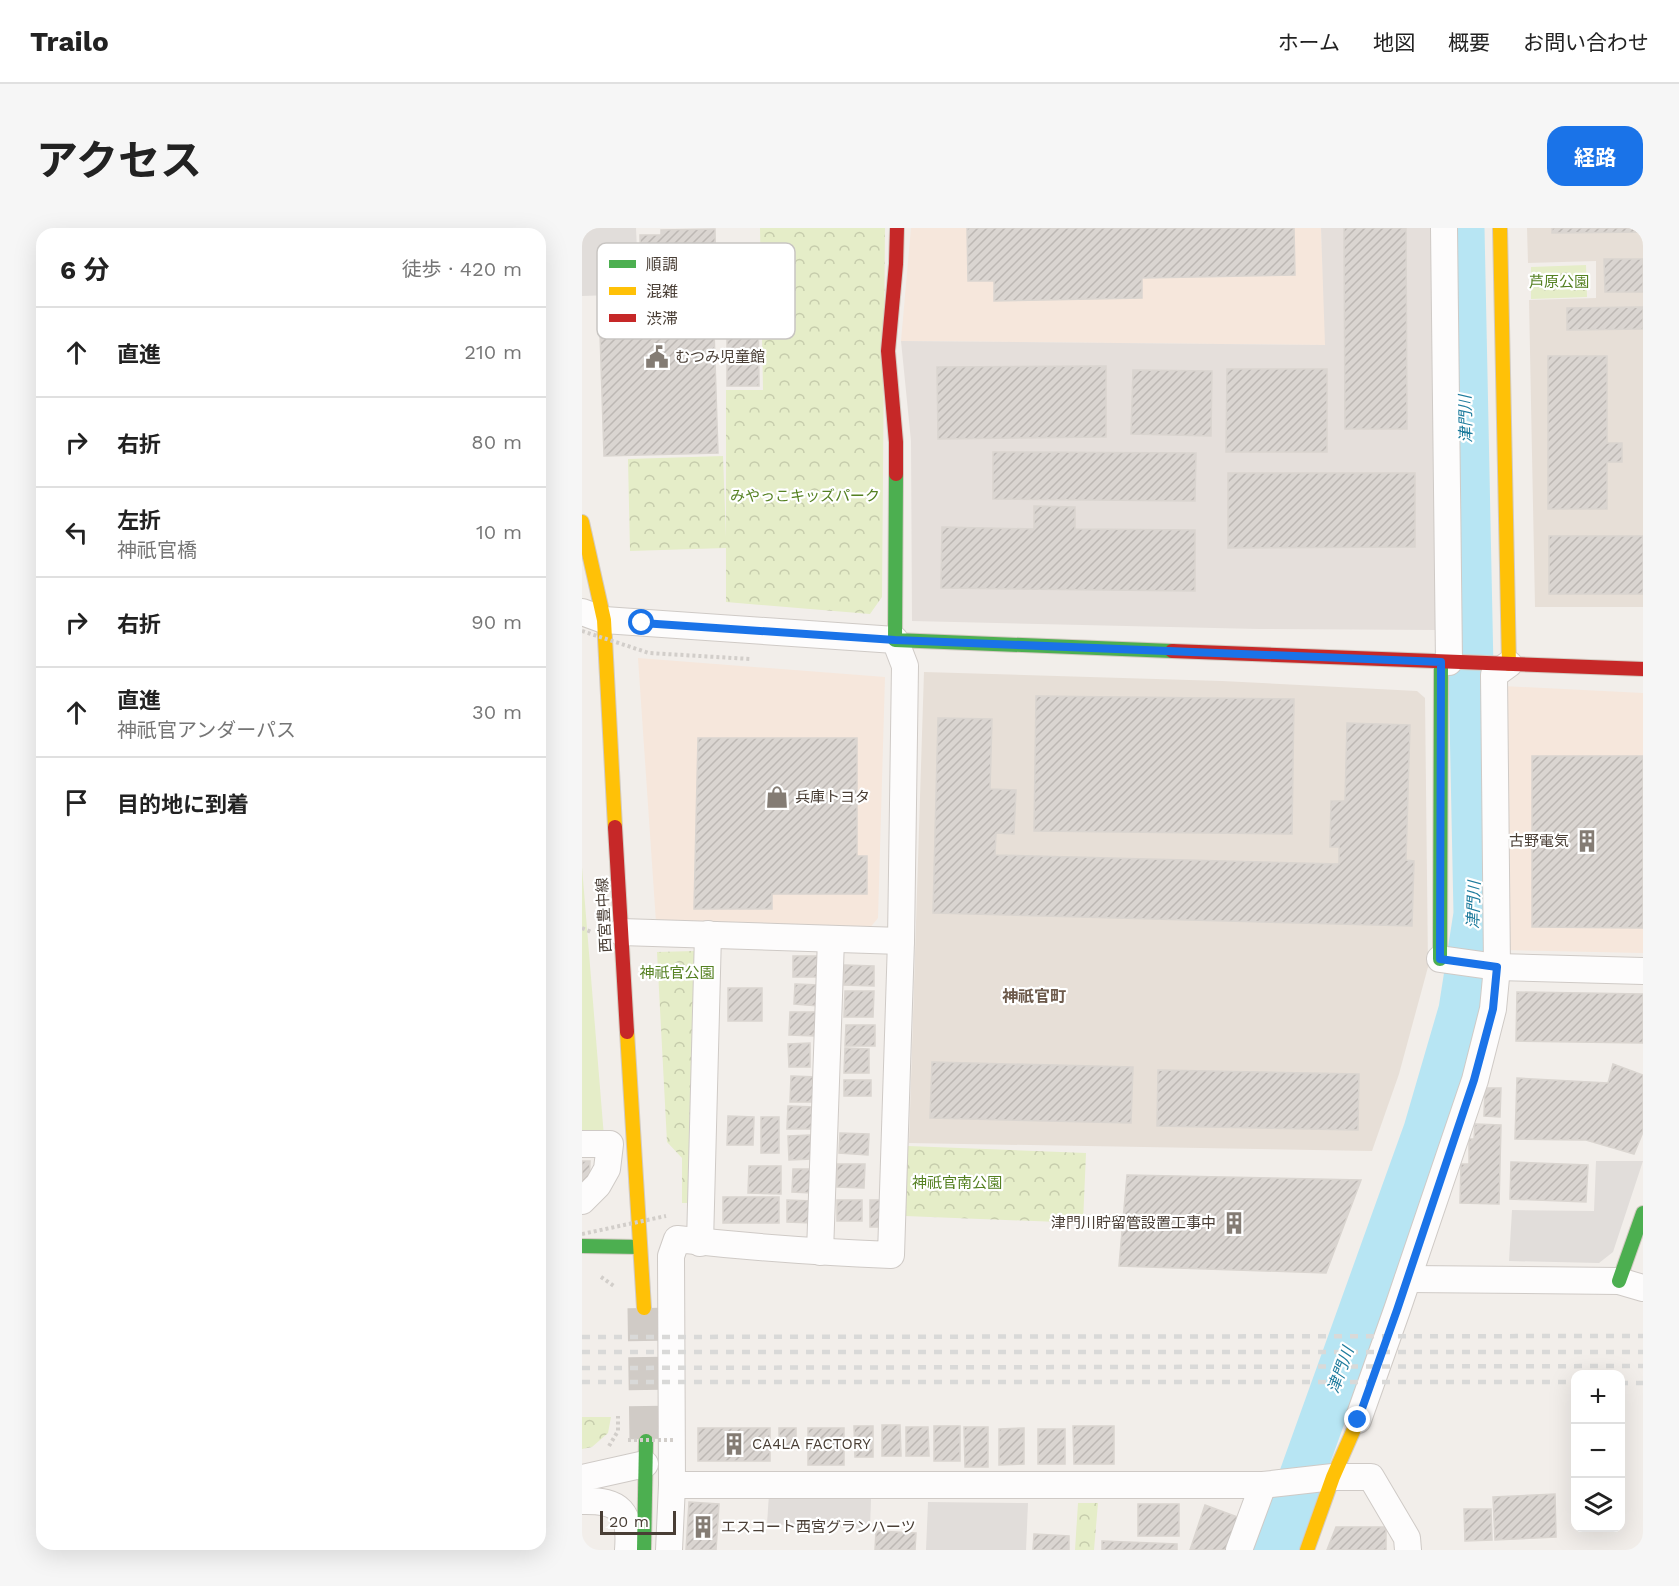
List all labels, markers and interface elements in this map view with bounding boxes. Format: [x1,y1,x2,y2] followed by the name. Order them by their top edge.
[30,25,109,58] text: Trailo
[1278,30,1340,55] text: ホーム
[1373,30,1415,55] text: 地図
[1448,30,1490,55] text: 概要
[1523,30,1649,55] text: お問い合わせ
[1547,126,1643,186] button: 経路
[36,136,202,185] text: アクセス
[597,243,795,339] legend
[60,255,109,285] text: 6 分
[646,255,678,274] text: 順調
[402,257,522,281] text: 徒歩 · 420 m
[1529,273,1589,291] park label: 芦原公園
[646,282,678,301] text: 混雑
[646,309,678,328] text: 渋滞
[60,336,93,369] icon: ahead
[464,340,522,364] text: 210 m
[117,342,161,367] text: 直進
[644,344,670,370] public building icon: むつみ児童館
[675,348,765,366] place label: むつみ児童館
[1456,393,1475,443] water label: 津門川
[60,426,93,459] icon: right
[471,430,522,454] text: 80 m
[117,432,161,457] text: 右折
[730,487,880,505] park label: みやっこキッズパーク
[117,508,161,533] text: 左折
[60,516,93,549] icon: left
[476,520,522,544] text: 10 m
[117,538,197,562] text: 神祇官橋
[60,606,93,639] icon: right
[628,609,654,635] route start
[471,610,522,634] text: 90 m
[117,612,161,637] text: 右折
[117,688,161,713] text: 直進
[60,696,93,729] icon: ahead
[472,700,522,724] text: 30 m
[117,718,296,742] text: 神祇官アンダーパス
[764,784,790,810] shop icon: 兵庫トヨタ
[60,786,93,819] icon: arrive
[795,788,870,806] place label: 兵庫トヨタ
[117,792,249,817] text: 目的地に到着
[1574,828,1600,854] building icon: 古野電気
[1509,832,1569,850] place label: 古野電気
[593,877,615,953] street label: 西宮豊中線
[1463,879,1484,929] water label: 津門川
[639,964,715,982] park label: 神祇官公園
[1002,987,1066,1006] district label: 神祇官町
[912,1174,1002,1192] park label: 神祇官南公園
[1221,1210,1247,1236] building icon: 津門川貯留管設置工事中
[1051,1214,1216,1232] place label: 津門川貯留管設置工事中
[1323,1342,1358,1396] water label: 津門川
[1571,1370,1625,1532] map controls
[1571,1370,1625,1424] button: +
[1344,1406,1370,1432] route end
[1571,1424,1625,1478] button: −
[721,1431,747,1457] building icon: CA4LA FACTORY
[752,1435,871,1453] place label: CA4LA FACTORY
[1571,1478,1625,1532] button: layers
[600,1508,676,1536] scale bar
[609,1512,649,1531] text: 20 m
[690,1514,716,1540] building icon: エスコート西宮グランハーツ
[721,1518,916,1536] place label: エスコート西宮グランハーツ

